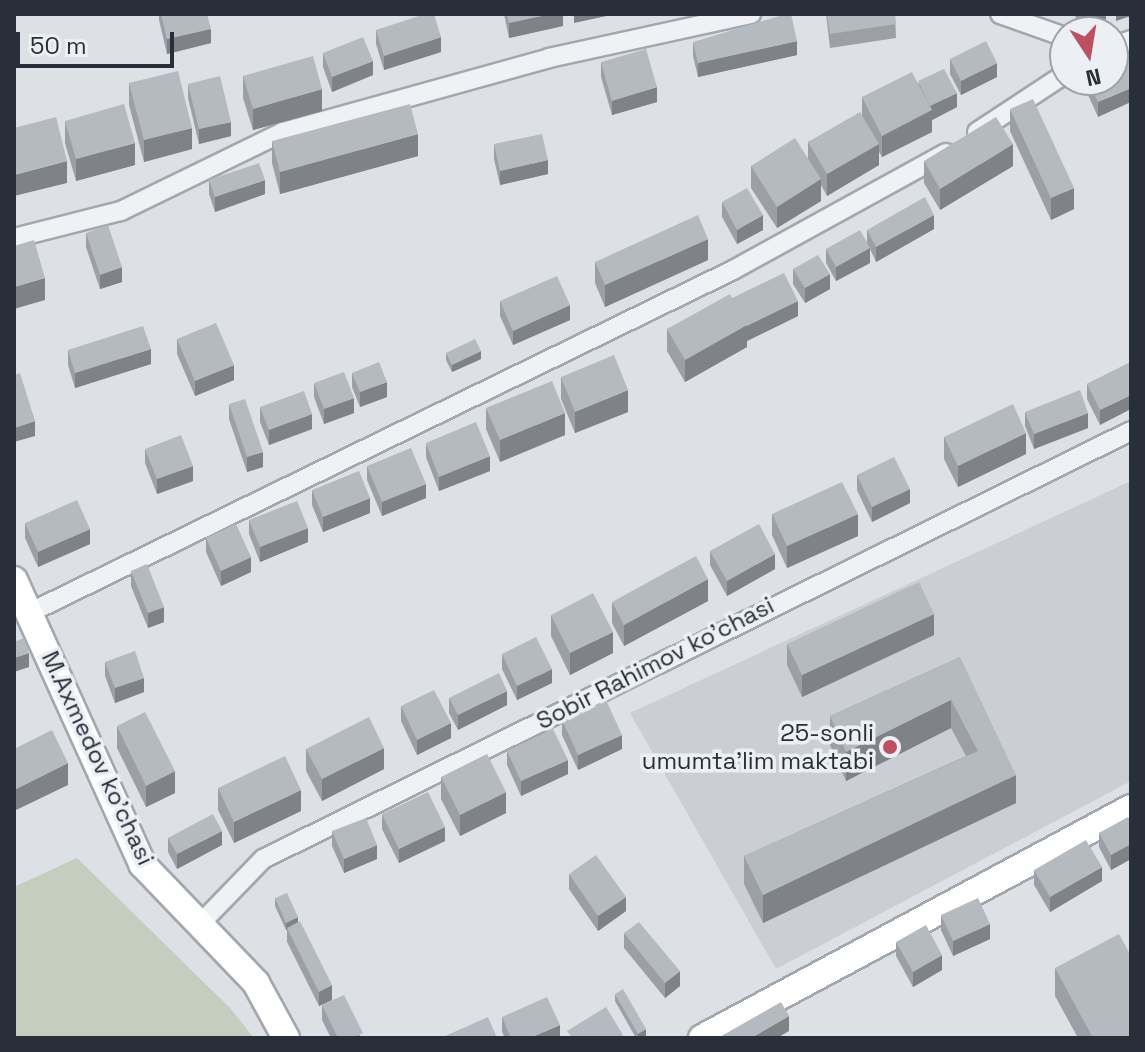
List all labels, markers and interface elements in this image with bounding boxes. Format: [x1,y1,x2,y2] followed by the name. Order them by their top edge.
[20,16,178,66] scale bar
[1049,16,1129,96] north arrow
[30,30,87,61] text: 50 m
[1083,62,1104,93] text: N
[531,591,779,735] street label: Sobir Rahimov ko'chasi
[36,646,160,870] street label: M.Axmedov ko'chasi
[642,719,874,775] place label: 25-sonli umumta'lim maktabi
[881,738,899,756] marker: 25-sonli umumta'lim maktabi

